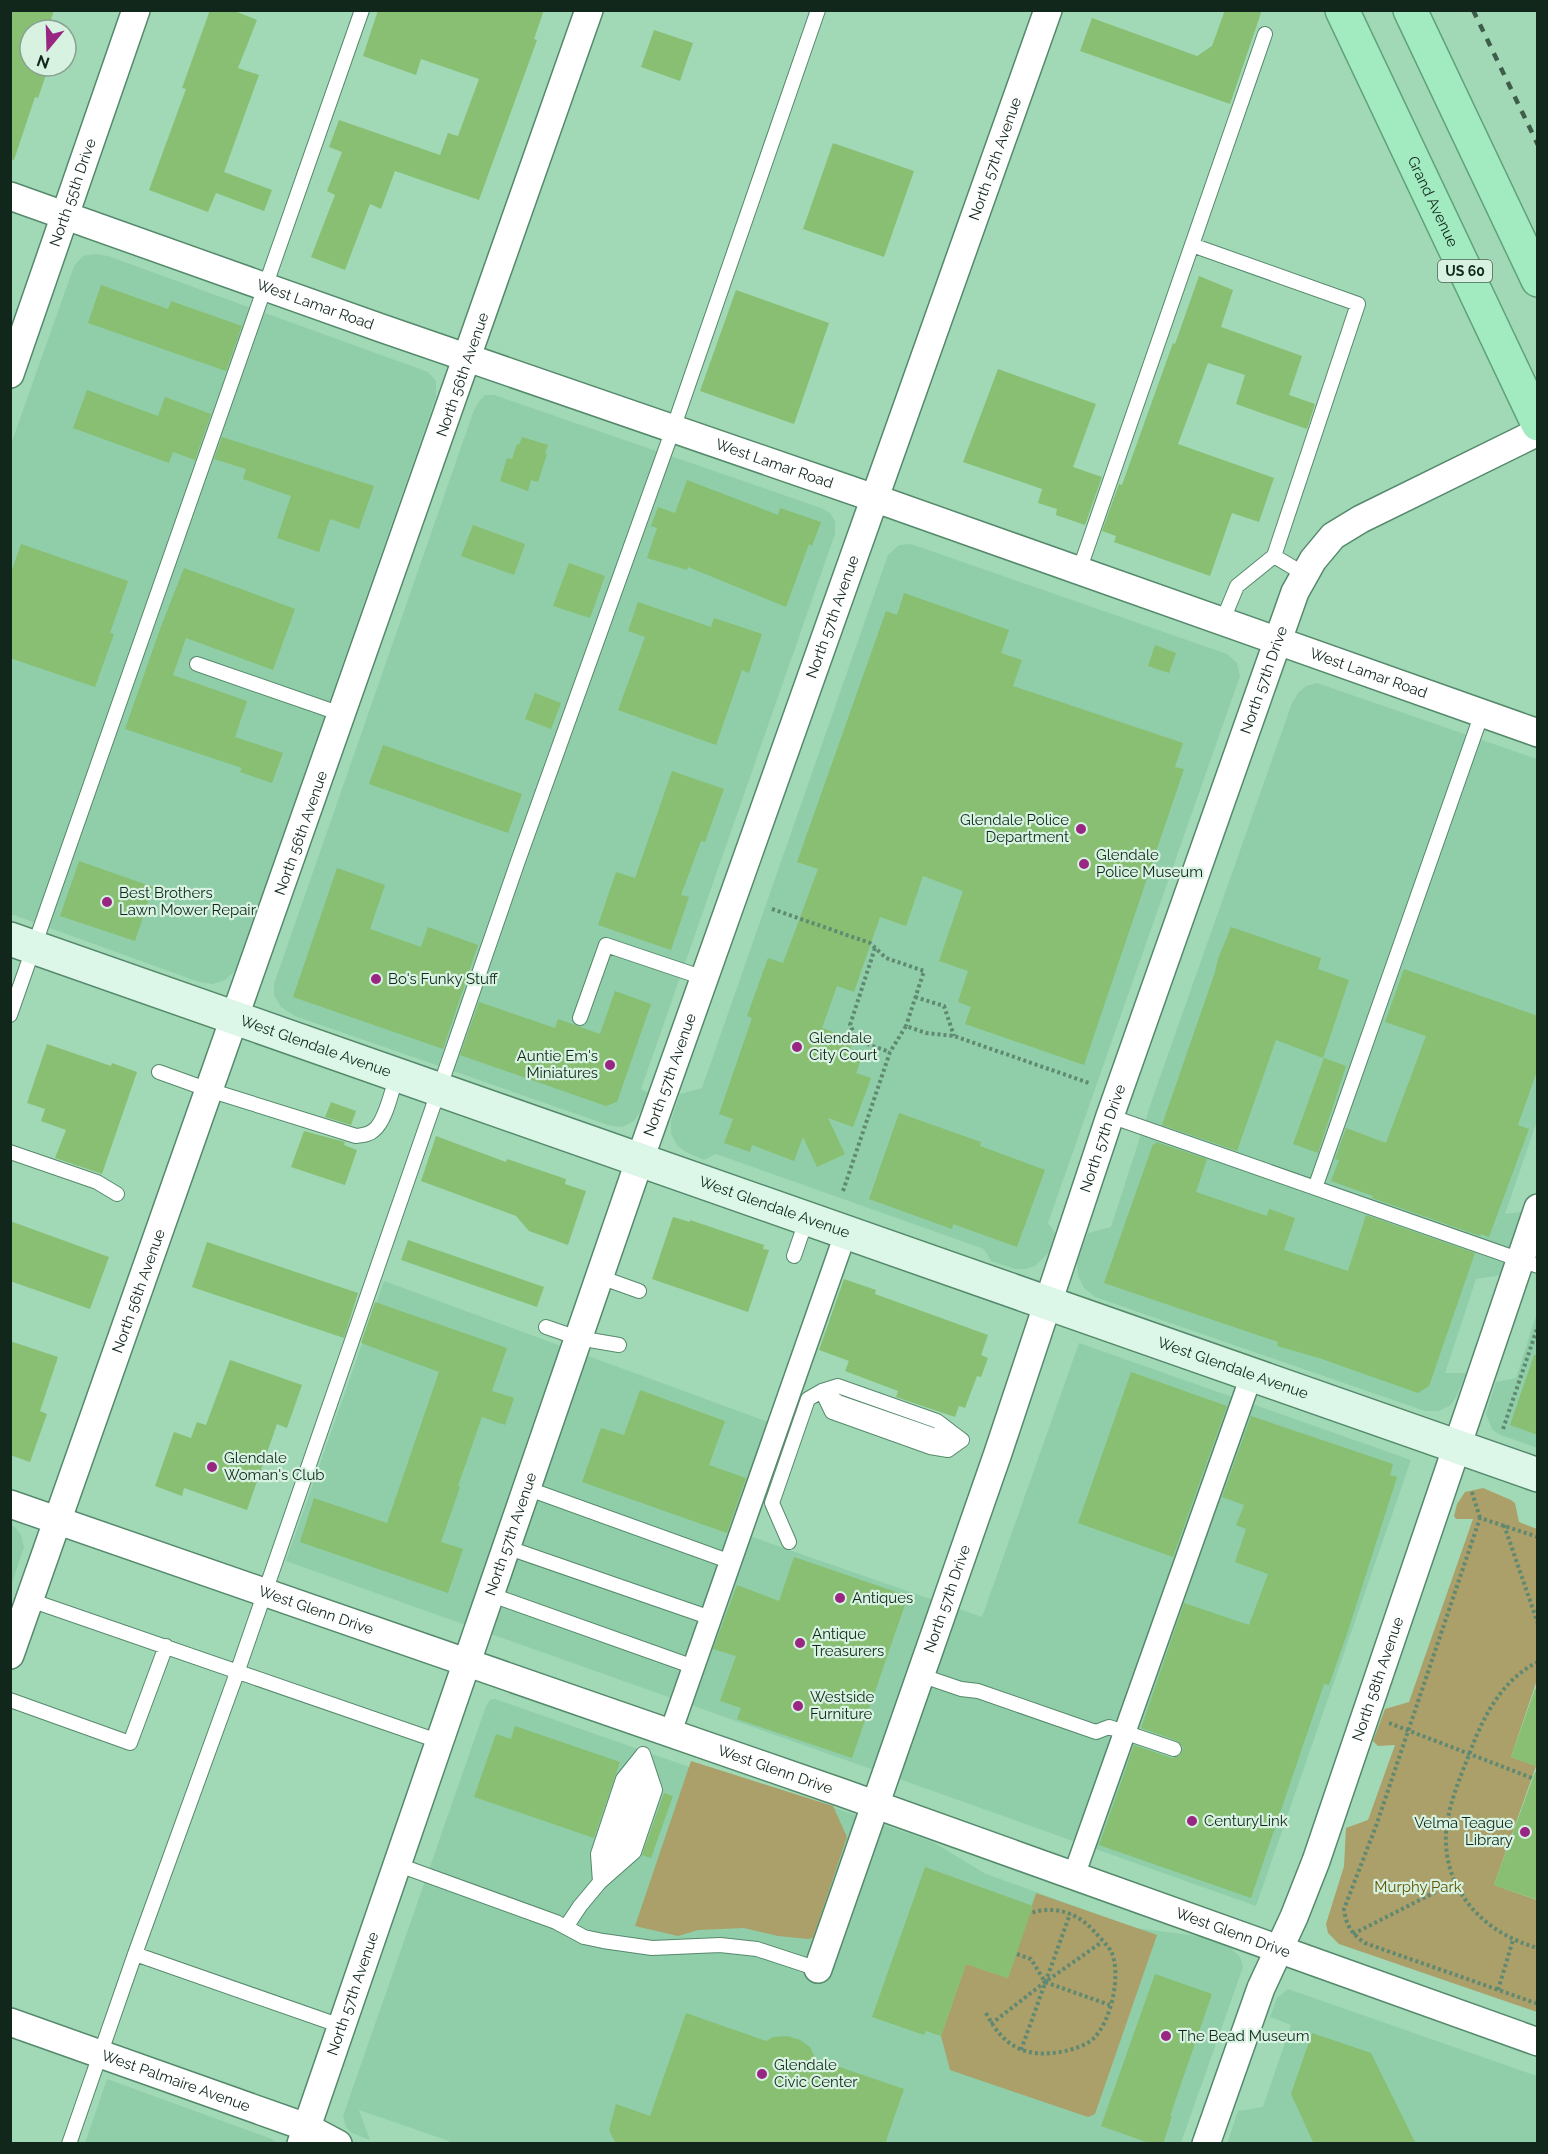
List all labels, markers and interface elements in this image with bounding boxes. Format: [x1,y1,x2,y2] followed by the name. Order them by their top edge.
[18,18,78,78] north arrow
[34,51,52,73] text: N
[965,95,1025,223] street label: North 57th Avenue
[46,136,100,249] street label: North 55th Drive
[1404,153,1462,250] street label: Grand Avenue
[1438,260,1492,282] road number: US 60
[254,275,376,334] street label: West Lamar Road
[432,310,493,439] street label: North 56th Avenue
[713,435,836,492] street label: West Lamar Road
[802,553,863,681] street label: North 57th Avenue
[1237,624,1291,736] street label: North 57th Drive
[1308,644,1430,702] street label: West Lamar Road
[271,768,331,897] street label: North 56th Avenue
[960,811,1069,846] place label: Glendale Police Department
[1074,822,1088,836] marker: Glendale Police Department
[1096,846,1203,881] place label: Glendale Police Museum
[1077,857,1091,871] marker: Glendale Police Museum
[119,884,257,919] place label: Best Brothers Lawn Mower Repair
[100,895,114,909] marker: Best Brothers Lawn Mower Repair
[388,970,498,988] place label: Bo's Funky Stuff
[369,972,383,986] marker: Bo's Funky Stuff
[640,1011,700,1139] street label: North 57th Avenue
[238,1012,394,1081] street label: West Glendale Avenue
[809,1029,878,1064] place label: Glendale City Court
[790,1040,804,1054] marker: Glendale City Court
[517,1047,598,1082] place label: Auntie Em's Miniatures
[603,1058,617,1072] marker: Auntie Em's Miniatures
[1076,1082,1129,1195] street label: North 57th Drive
[697,1172,852,1242] street label: West Glendale Avenue
[108,1227,169,1356] street label: North 56th Avenue
[1155,1333,1311,1403] street label: West Glendale Avenue
[224,1449,325,1484] place label: Glendale Woman's Club
[205,1460,219,1474] marker: Glendale Woman's Club
[481,1470,541,1598] street label: North 57th Avenue
[920,1542,974,1655] street label: North 57th Drive
[256,1582,376,1639] street label: West Glenn Drive
[852,1589,913,1607] place label: Antiques
[833,1591,847,1605] marker: Antiques
[1348,1614,1407,1744] street label: North 58th Avenue
[812,1625,884,1660] place label: Antique Treasurers
[793,1636,807,1650] marker: Antique Treasurers
[810,1688,875,1723] place label: Westside Furniture
[791,1699,805,1713] marker: Westside Furniture
[715,1741,835,1798] street label: West Glenn Drive
[1204,1812,1288,1830] place label: CenturyLink
[1185,1814,1199,1828] marker: CenturyLink
[1414,1814,1513,1849] place label: Velma Teague Library
[1518,1825,1532,1839] marker: Velma Teague Library
[1374,1878,1462,1896] park label: Murphy Park
[1173,1904,1293,1962] street label: West Glenn Drive
[323,1929,382,2058] street label: North 57th Avenue
[1178,2027,1309,2045] place label: The Bead Museum
[1159,2029,1173,2043] marker: The Bead Museum
[99,2046,253,2116] street label: West Palmaire Avenue
[774,2056,858,2091] place label: Glendale Civic Center
[755,2067,769,2081] marker: Glendale Civic Center

